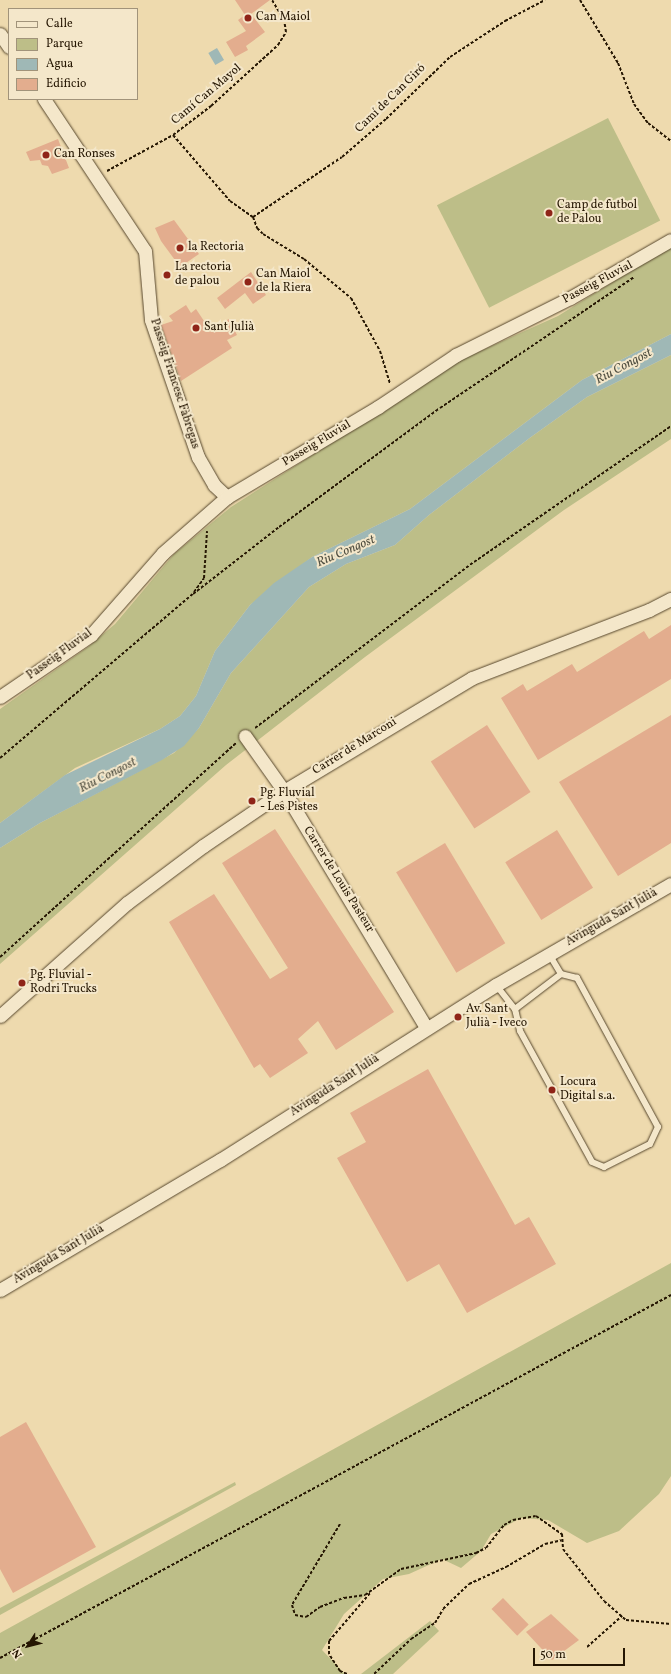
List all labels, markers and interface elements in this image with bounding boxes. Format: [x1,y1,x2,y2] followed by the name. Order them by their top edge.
[8,8,138,100] legend
[256,11,310,25] place label: Can Maiol
[243,13,253,23] marker: Can Maiol
[46,16,73,32] text: Calle
[46,36,83,52] text: Parque
[46,56,73,72] text: Agua
[169,62,245,128] street label: Camí Can Mayol
[353,62,429,136] street label: Camí de Can Giró
[46,76,86,92] text: Edificio
[54,148,115,162] place label: Can Ronses
[41,150,51,160] marker: Can Ronses
[557,199,637,227] place label: Camp de futbol de Palou
[544,208,554,218] marker: Camp de futbol de Palou
[188,241,244,255] place label: la Rectoria
[175,243,185,253] marker: la Rectoria
[560,258,636,308] street label: Passeig Fluvial
[175,261,231,289] place label: La rectoria de palou
[256,268,311,296] place label: Can Maiol de la Riera
[162,270,172,280] marker: La rectoria de palou
[243,277,253,287] marker: Can Maiol de la Riera
[146,317,202,451] street label: Passeig Francesc Fàbregas
[204,321,254,335] place label: Sant Julià
[191,323,201,333] marker: Sant Julià
[593,346,655,388] water label: Riu Congost
[280,418,354,470] street label: Passeig Fluvial
[314,533,378,571] water label: Riu Congost
[25,626,95,684] street label: Passeig Fluvial
[310,715,400,779] street label: Carrer de Marconi
[77,755,139,797] water label: Riu Congost
[260,787,318,815] place label: Pg. Fluvial - Les Pistes
[247,796,257,806] marker: Pg. Fluvial - Les Pistes
[299,824,377,936] street label: Carrer de Louis Pasteur
[564,886,660,950] street label: Avinguda Sant Julià
[30,969,97,997] place label: Pg. Fluvial - Rodri Trucks
[17,978,27,988] marker: Pg. Fluvial - Rodri Trucks
[466,1003,528,1031] place label: Av. Sant Julià - Iveco
[453,1012,463,1022] marker: Av. Sant Julià - Iveco
[288,1052,382,1120] street label: Avinguda Sant Julià
[560,1076,615,1104] place label: Locura Digital s.a.
[547,1085,557,1095] marker: Locura Digital s.a.
[11,1222,107,1288] street label: Avinguda Sant Julià
[8,1626,48,1666] north arrow
[535,1640,627,1666] scale bar
[9,1646,26,1661] text: N
[540,1647,566,1663] text: 50 m

